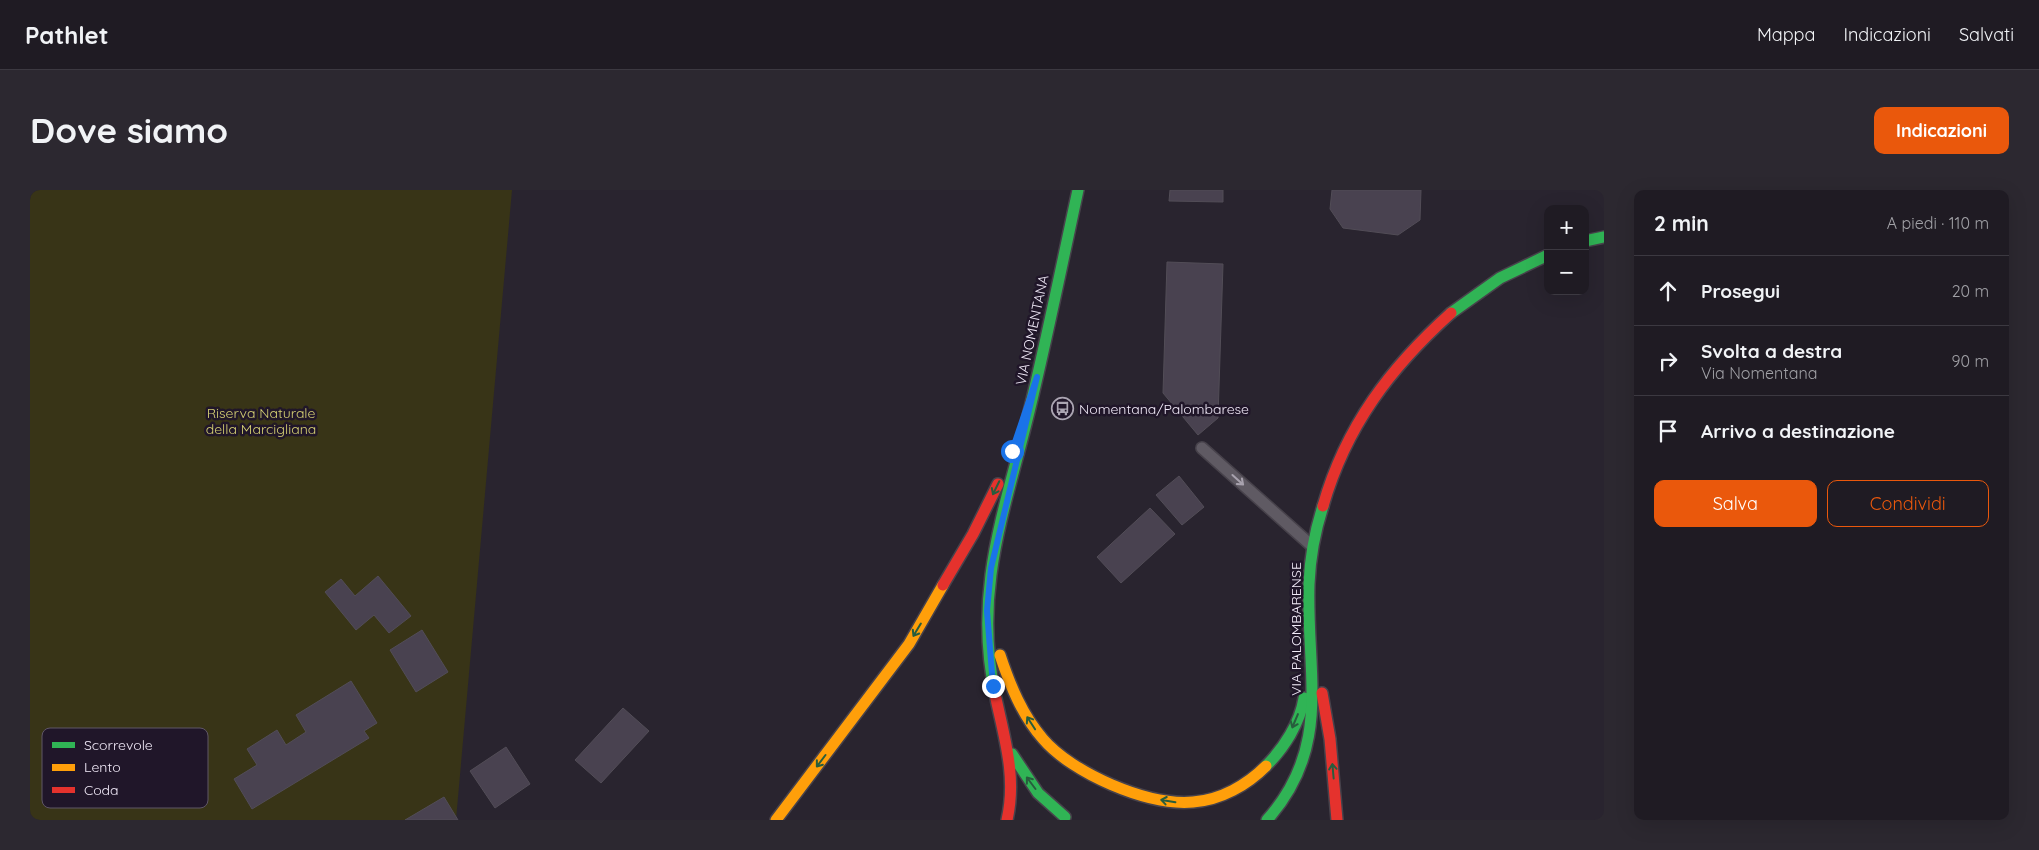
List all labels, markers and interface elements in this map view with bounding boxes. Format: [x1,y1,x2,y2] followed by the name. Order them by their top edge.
[25,20,109,50] text: Pathlet
[1757,23,1815,46] text: Mappa
[1843,23,1931,46] text: Indicazioni
[1959,23,2014,46] text: Salvati
[1874,107,2009,154] button: Indicazioni
[30,108,228,152] text: Dove siamo
[1544,205,1589,295] map controls
[1544,205,1589,250] button: +
[1654,210,1709,236] text: 2 min
[1887,213,1989,233] text: A piedi · 110 m
[1544,250,1589,295] button: −
[1012,273,1052,387] street label: VIA NOMENTANA
[1654,277,1682,305] icon: ahead
[1701,279,1780,303] text: Prosegui
[1952,281,1989,301] text: 20 m
[1701,339,1842,363] text: Svolta a destra
[1654,347,1682,375] icon: right
[1952,351,1989,371] text: 90 m
[1701,363,1817,383] text: Via Nomentana
[1051,397,1075,421] bus stop icon: Nomentana/Palombarese
[1079,400,1249,418] place label: Nomentana/Palombarese
[206,404,316,438] park label: Riserva Naturale della Marcigliana
[1654,417,1682,445] icon: arrive
[1701,419,1895,443] text: Arrivo a destinazione
[1001,440,1024,463] route start
[1232,475,1245,486] one-way arrow
[1654,480,1817,527] button: Salva
[1827,480,1989,527] button: Condividi
[991,481,1001,496] one-way arrow
[1287,562,1305,696] street label: VIA PALOMBARENSE
[912,623,922,637] one-way arrow
[982,675,1005,698] route end
[1290,713,1300,728] one-way arrow
[1026,716,1036,730] one-way arrow
[42,728,208,808] legend
[84,736,153,754] text: Scorrevole
[815,754,826,767] one-way arrow
[84,758,121,776] text: Lento
[1328,764,1338,780] one-way arrow
[1025,777,1036,790] one-way arrow
[84,781,119,799] text: Coda
[1161,795,1177,805] one-way arrow

